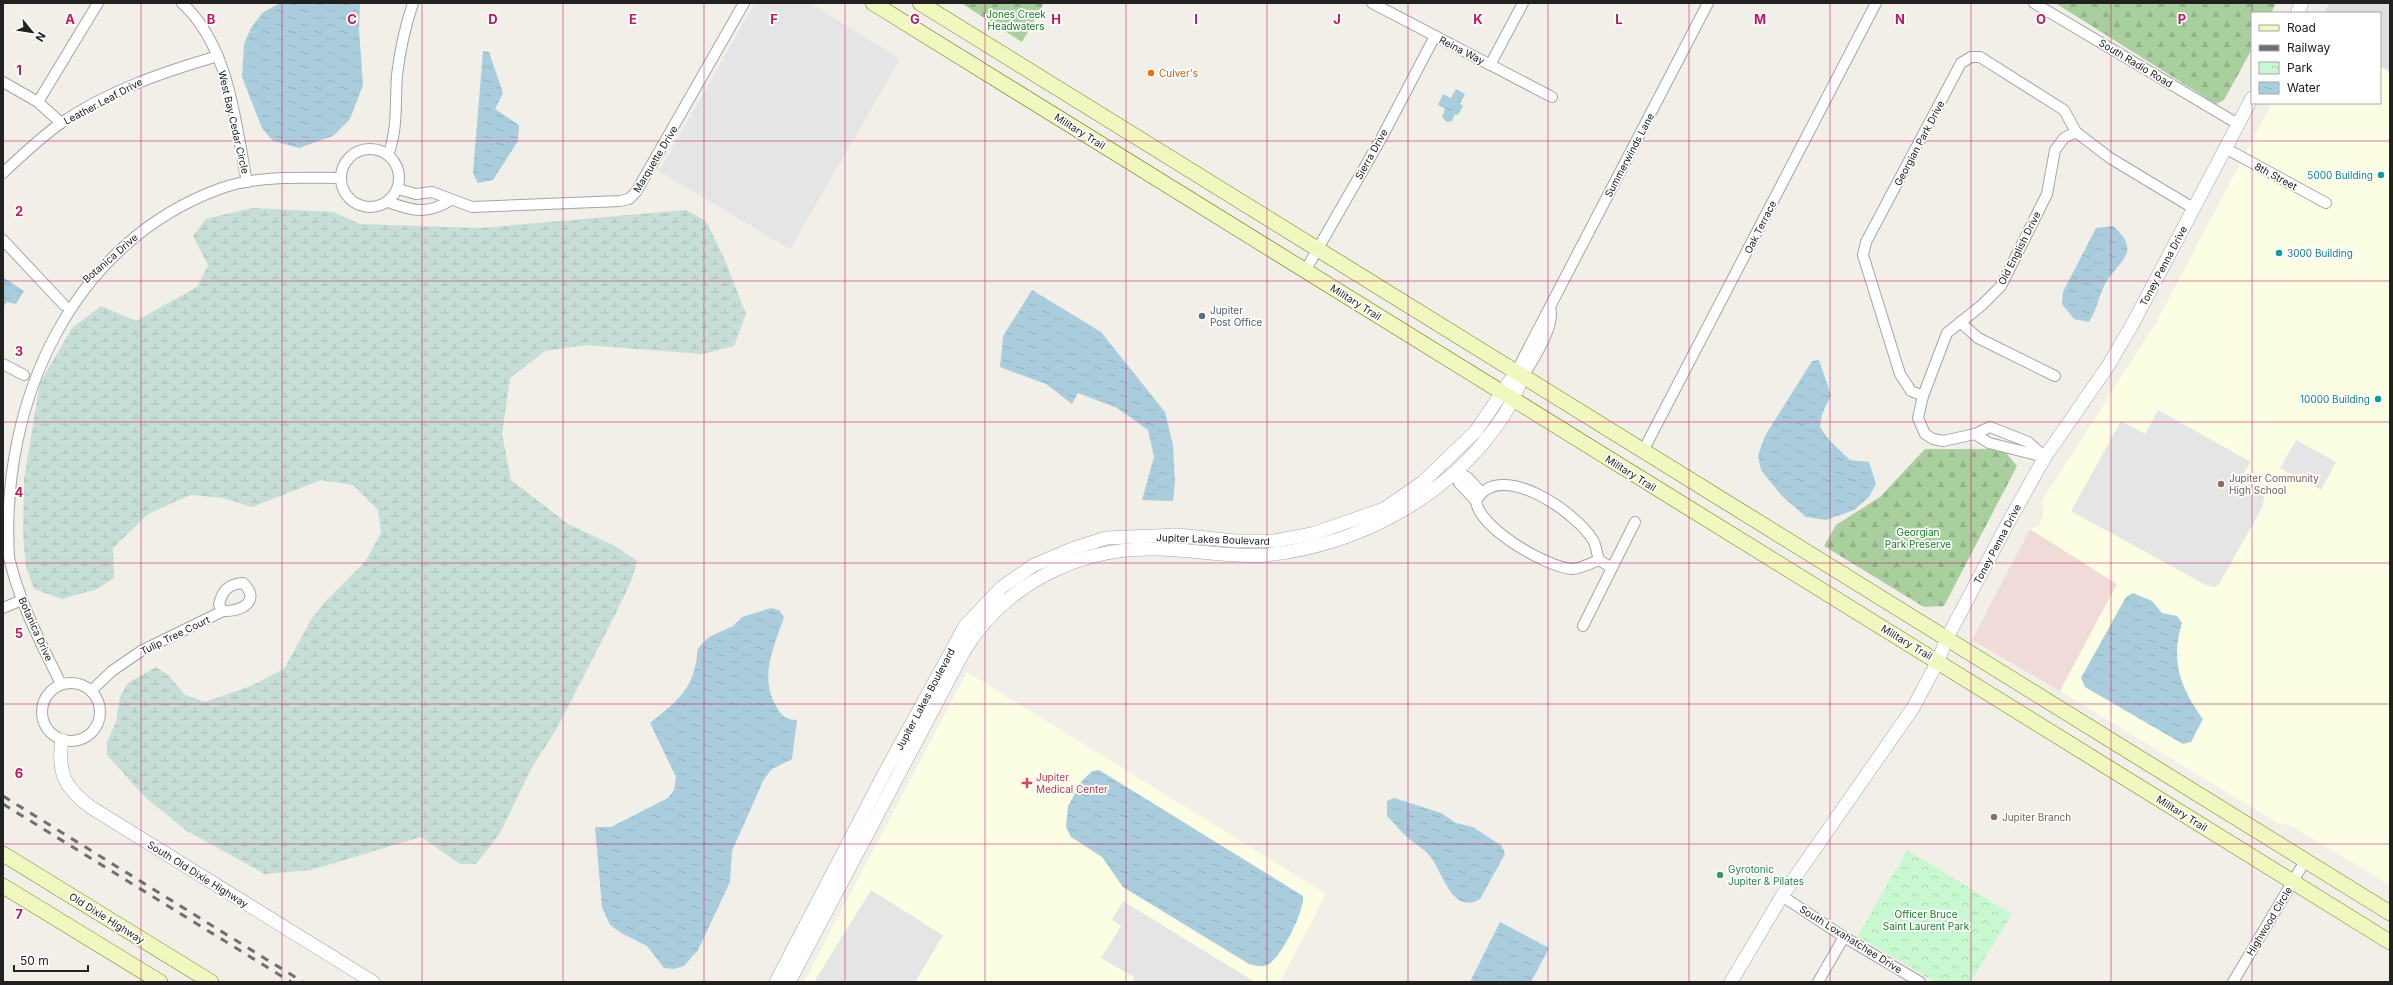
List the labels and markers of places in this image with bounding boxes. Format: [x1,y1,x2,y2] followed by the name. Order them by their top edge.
[1159,67,1198,79] place label: Culver's
[1146,68,1156,78] marker: Culver's
[2307,169,2373,181] place label: 5000 Building
[2376,170,2386,180] marker: 5000 Building
[2287,247,2353,259] place label: 3000 Building
[2274,248,2284,258] marker: 3000 Building
[1210,304,1262,328] place label: Jupiter Post Office
[1197,311,1207,321] marker: Jupiter Post Office
[2300,393,2370,405] place label: 10000 Building
[2373,394,2383,404] marker: 10000 Building
[2229,472,2319,496] place label: Jupiter Community High School
[2216,479,2226,489] marker: Jupiter Community High School
[1036,771,1108,795] place label: Jupiter Medical Center
[1021,777,1033,789] marker: Jupiter Medical Center
[2002,811,2071,823] place label: Jupiter Branch
[1989,812,1999,822] marker: Jupiter Branch
[1728,863,1804,887] place label: Gyrotonic Jupiter & Pilates
[1715,870,1725,880] marker: Gyrotonic Jupiter & Pilates

